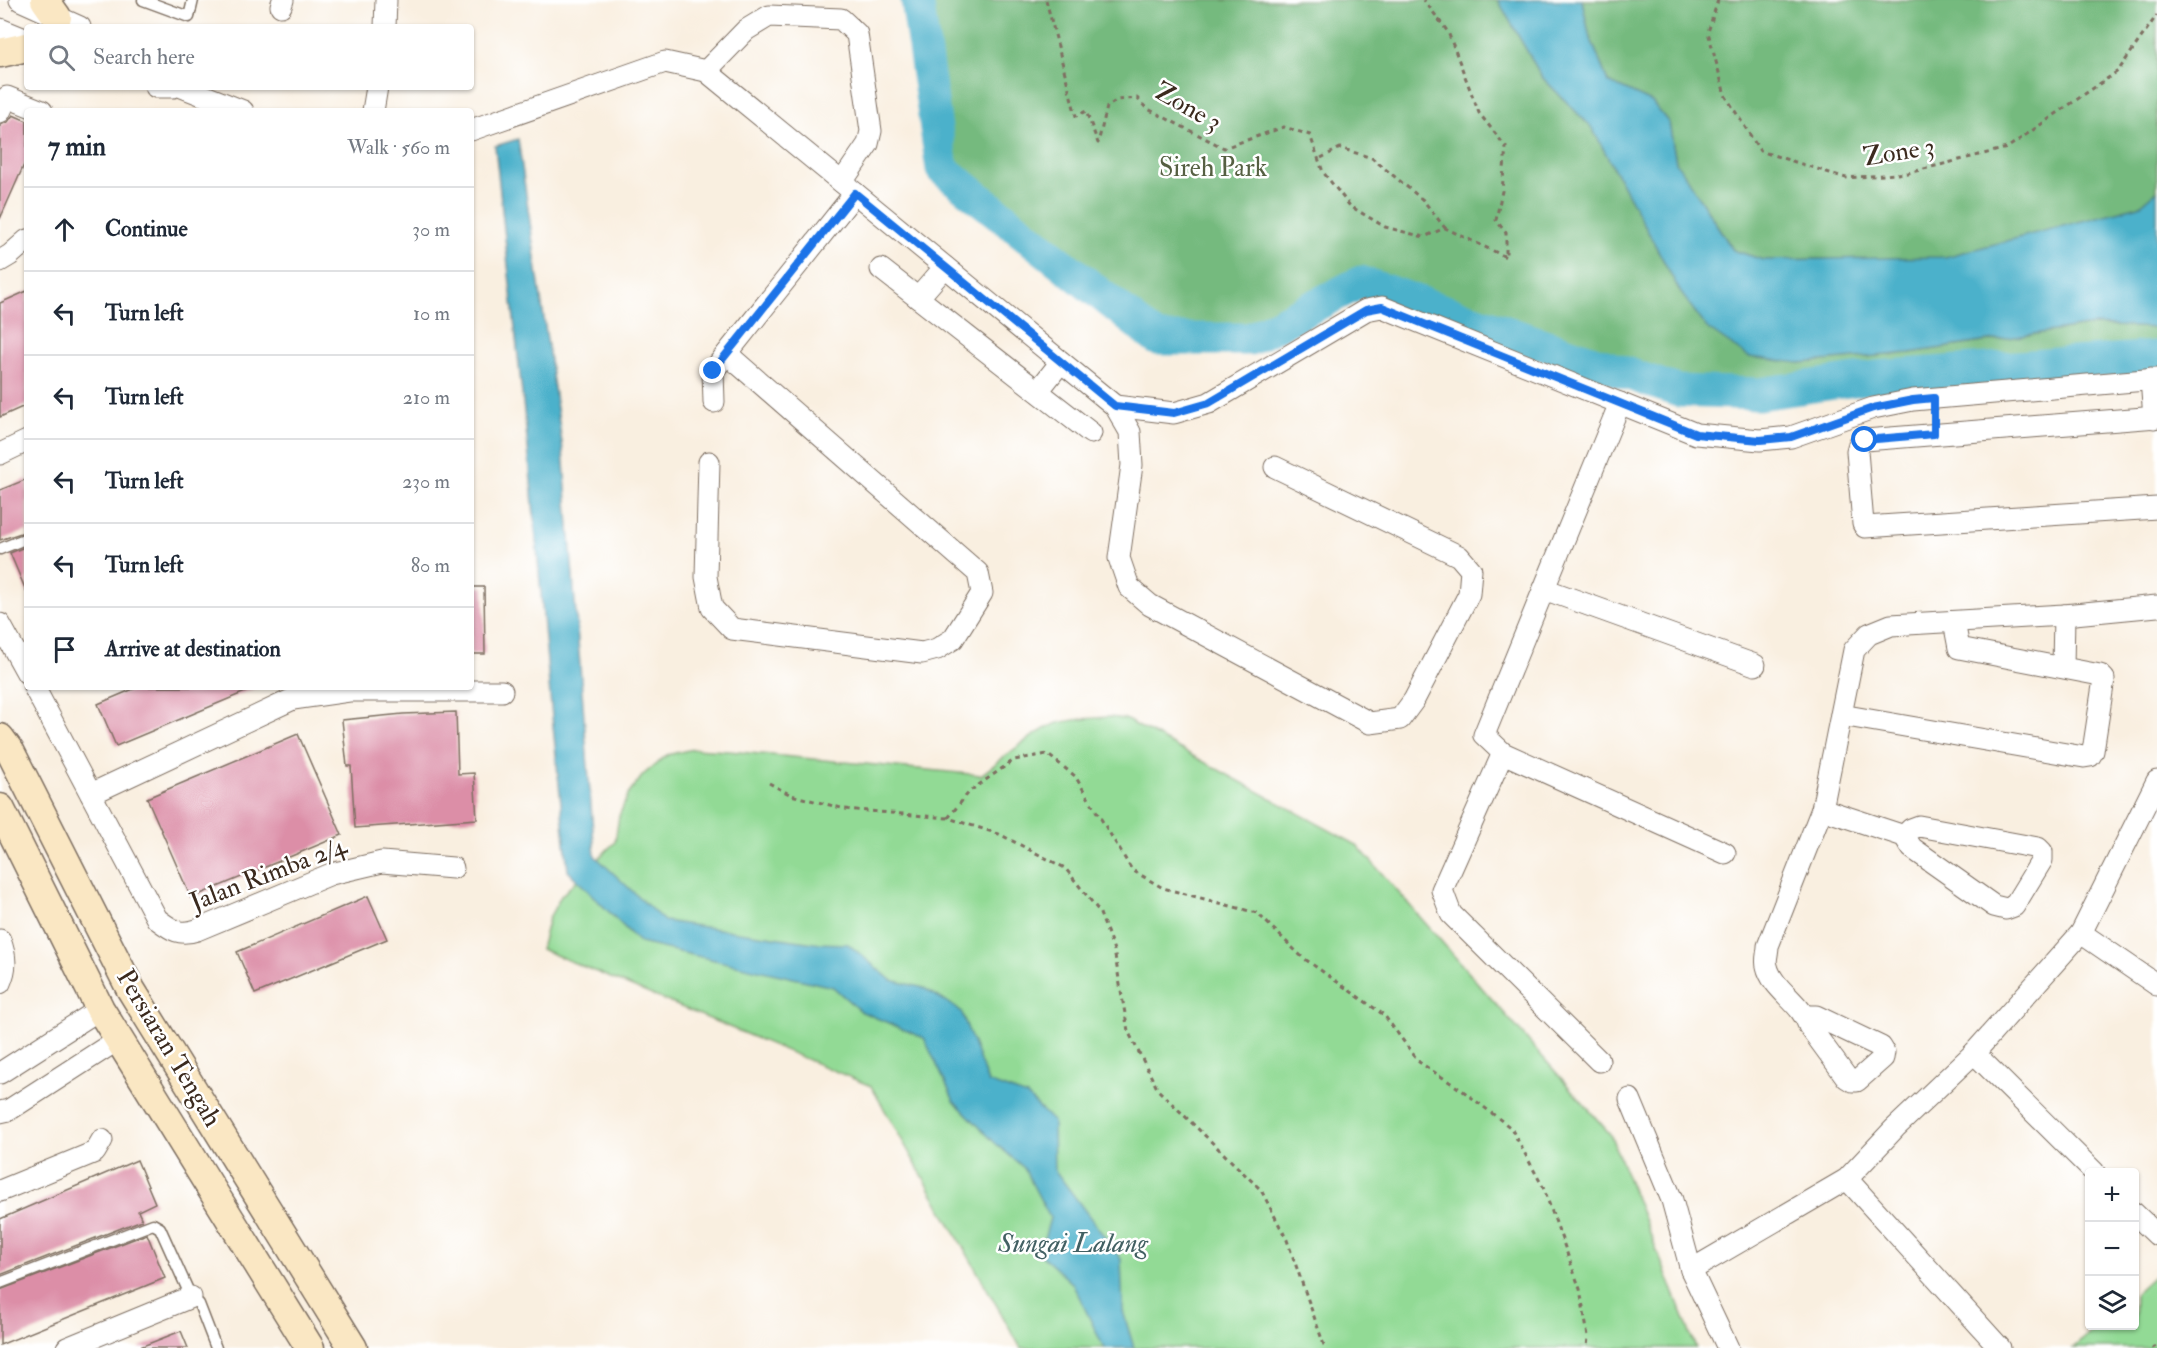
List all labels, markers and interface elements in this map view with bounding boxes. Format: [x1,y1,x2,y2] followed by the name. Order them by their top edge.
[24,24,474,90] search box
[45,41,78,74] icon: search
[93,43,195,71] text: Search here
[1149,75,1227,139] street label: Zone 3
[48,131,106,163] text: 7 min
[1861,131,1937,173] street label: Zone 3
[347,135,450,160] text: Walk · 560 m
[1159,152,1268,184] park label: Sireh Park
[48,213,81,246] icon: ahead
[105,215,188,243] text: Continue
[412,217,450,242] text: 30 m
[48,297,81,330] icon: left
[105,299,184,327] text: Turn left
[413,301,450,326] text: 10 m
[699,357,725,383] route end
[48,381,81,414] icon: left
[105,383,184,411] text: Turn left
[403,385,450,410] text: 210 m
[1851,426,1877,452] route start
[48,465,81,498] icon: left
[105,467,184,495] text: Turn left
[402,469,450,494] text: 230 m
[48,549,81,582] icon: left
[105,551,184,579] text: Turn left
[411,553,450,578] text: 80 m
[48,633,81,666] icon: arrive
[105,635,281,663] text: Arrive at destination
[184,829,352,919] street label: Jalan Rimba 2/4
[109,963,229,1133] street label: Persiaran Tengah
[2085,1168,2139,1330] map controls
[2085,1168,2139,1222] button: +
[2085,1222,2139,1276] button: −
[997,1227,1150,1260] water label: Sungai Lalang
[2085,1276,2139,1330] button: layers

